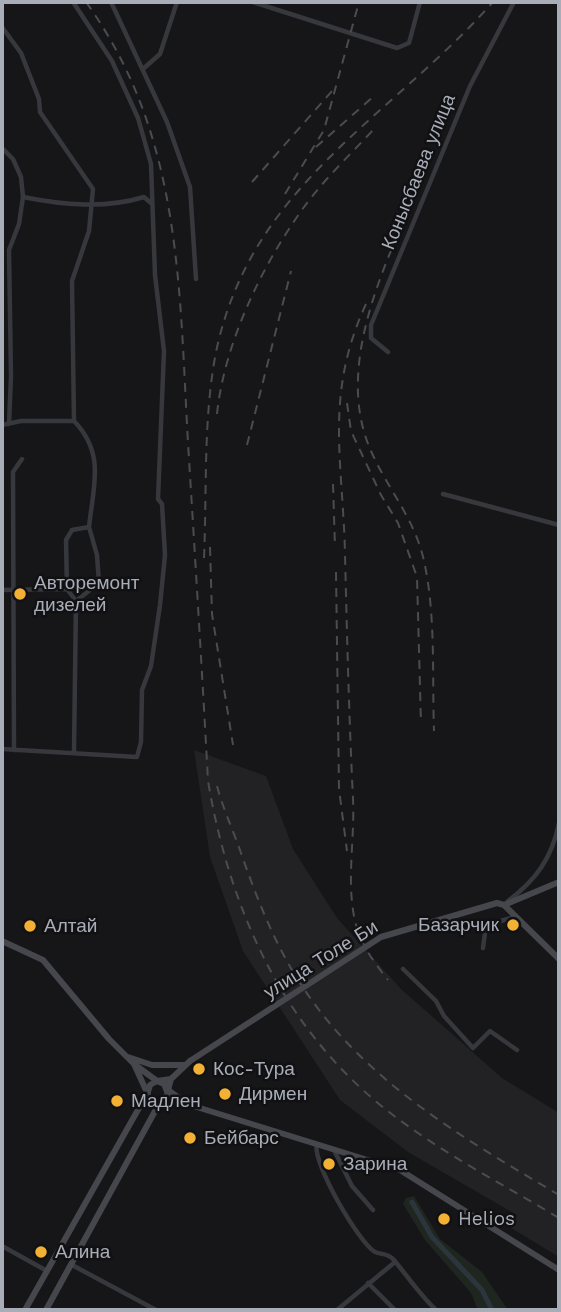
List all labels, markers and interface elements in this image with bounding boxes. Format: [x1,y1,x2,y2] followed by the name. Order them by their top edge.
[377,91,461,253] street label: Конысбаева улица
[34,572,139,616] place label: Авторемонт дизелей
[12,586,28,602] marker: Авторемонт дизелей
[418,914,499,936] place label: Базарчик
[44,915,97,937] place label: Алтай
[260,916,382,1004] street label: улица Толе Би
[505,917,521,933] marker: Базарчик
[22,918,38,934] marker: Алтай
[213,1058,295,1080] place label: Кос-Тура
[191,1061,207,1077] marker: Кос-Тура
[239,1083,307,1105] place label: Дирмен
[217,1086,233,1102] marker: Дирмен
[131,1090,201,1112] place label: Мадлен
[109,1093,125,1109] marker: Мадлен
[204,1127,279,1149] place label: Бейбарс
[182,1130,198,1146] marker: Бейбарс
[343,1153,407,1175] place label: Зарина
[321,1156,337,1172] marker: Зарина
[458,1208,515,1230] place label: Helios
[436,1211,452,1227] marker: Helios
[55,1241,110,1263] place label: Алина
[33,1244,49,1260] marker: Алина

